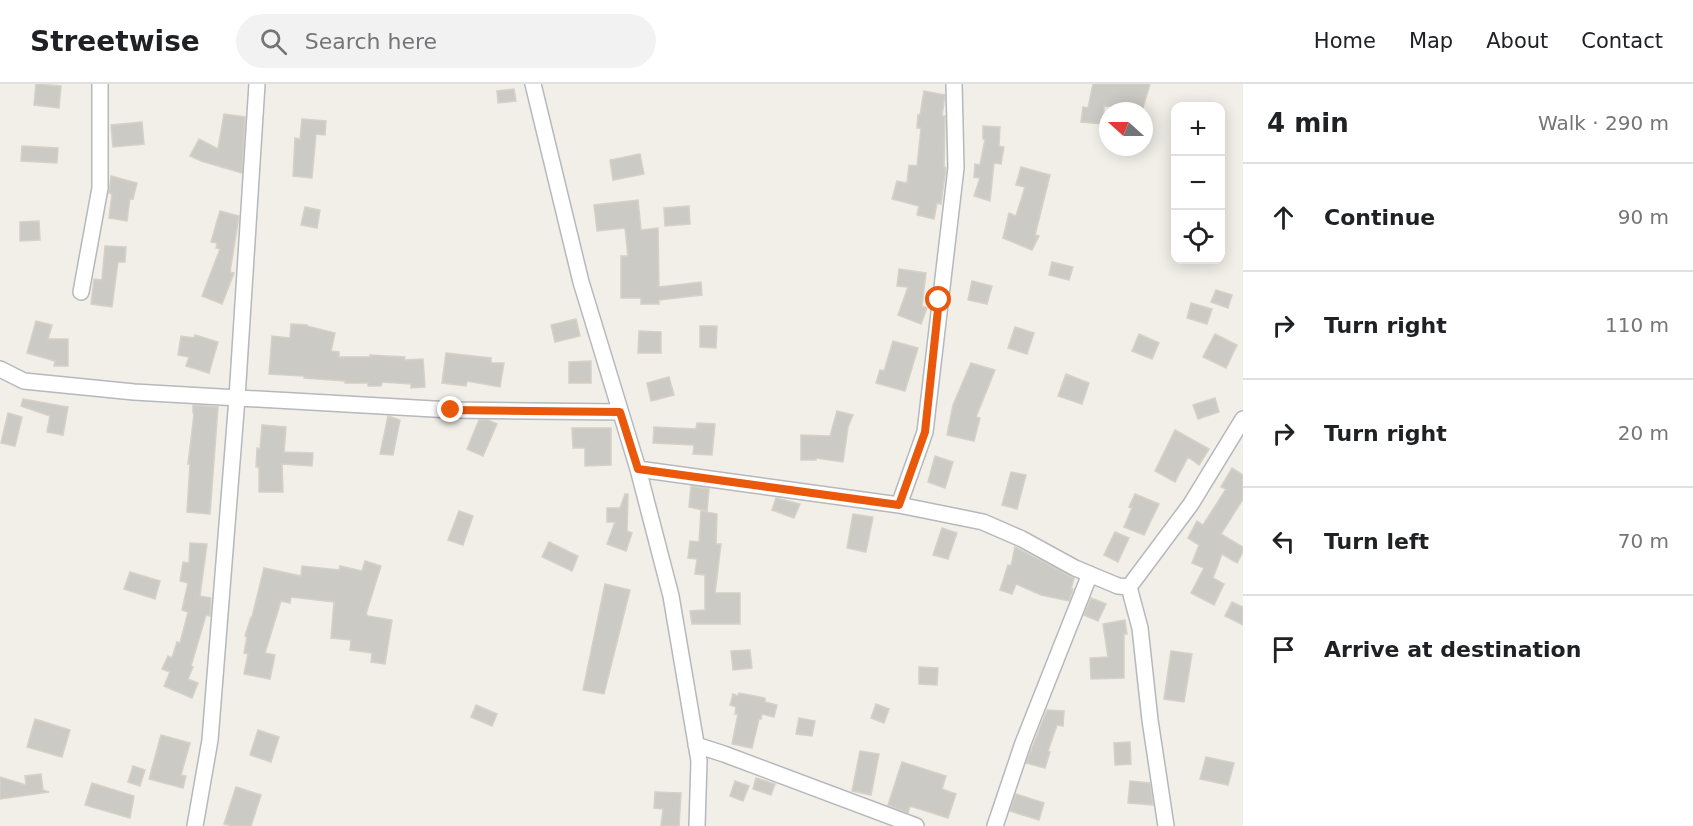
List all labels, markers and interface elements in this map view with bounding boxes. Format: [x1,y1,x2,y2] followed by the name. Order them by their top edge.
[236,14,656,68] search box
[30,25,200,58] text: Streetwise
[257,25,290,58] icon: search
[305,29,437,54] text: Search here
[1314,29,1376,53] text: Home
[1409,29,1453,53] text: Map
[1486,29,1548,53] text: About
[1581,29,1663,53] text: Contact
[1099,102,1153,156] north arrow
[1171,102,1225,264] map controls
[1171,102,1225,156] button: +
[1267,108,1349,138] text: 4 min
[1538,111,1669,135] text: Walk · 290 m
[1171,156,1225,210] button: −
[1267,201,1300,234] icon: ahead
[1324,205,1435,230] text: Continue
[1618,205,1669,229] text: 90 m
[1171,210,1225,264] button: locate
[925,286,951,312] route start
[1267,309,1300,342] icon: right
[1324,313,1447,338] text: Turn right
[1605,313,1669,337] text: 110 m
[437,396,463,422] route end
[1267,417,1300,450] icon: right
[1324,421,1447,446] text: Turn right
[1618,421,1669,445] text: 20 m
[1267,525,1300,558] icon: left
[1324,529,1429,554] text: Turn left
[1618,529,1669,553] text: 70 m
[1267,633,1300,666] icon: arrive
[1324,637,1581,662] text: Arrive at destination

